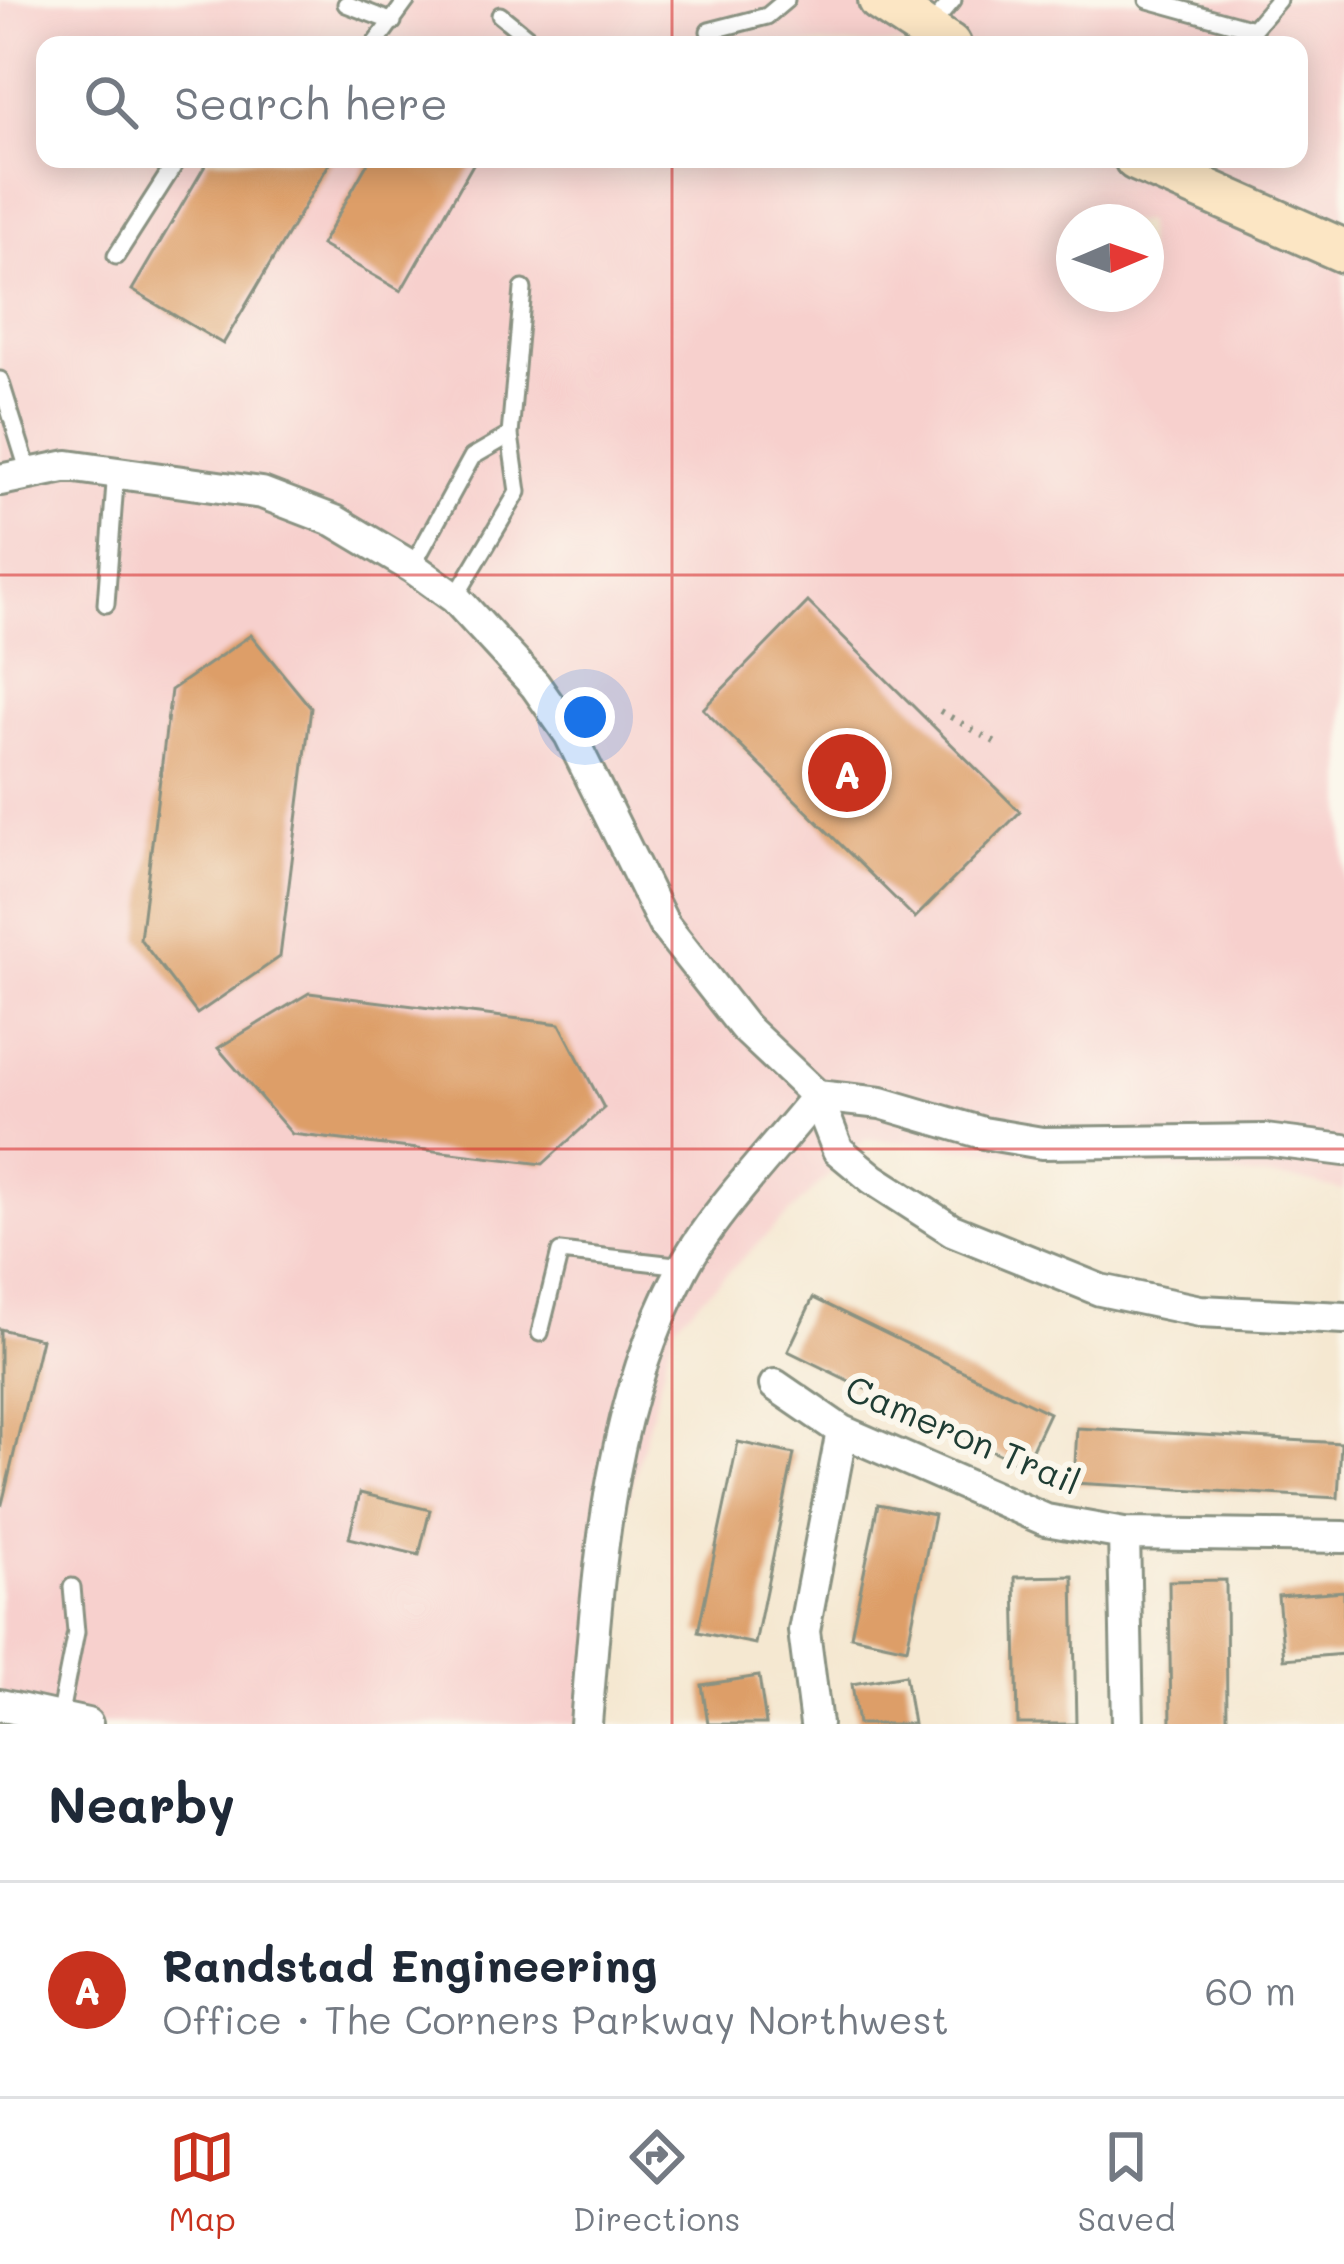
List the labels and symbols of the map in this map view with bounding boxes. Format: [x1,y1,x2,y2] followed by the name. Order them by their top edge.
[1056,204,1164,312] north arrow
[555,687,615,747] your location
[808,728,886,818] pin: A
[839,1363,1088,1504] street label: Cameron Trail

